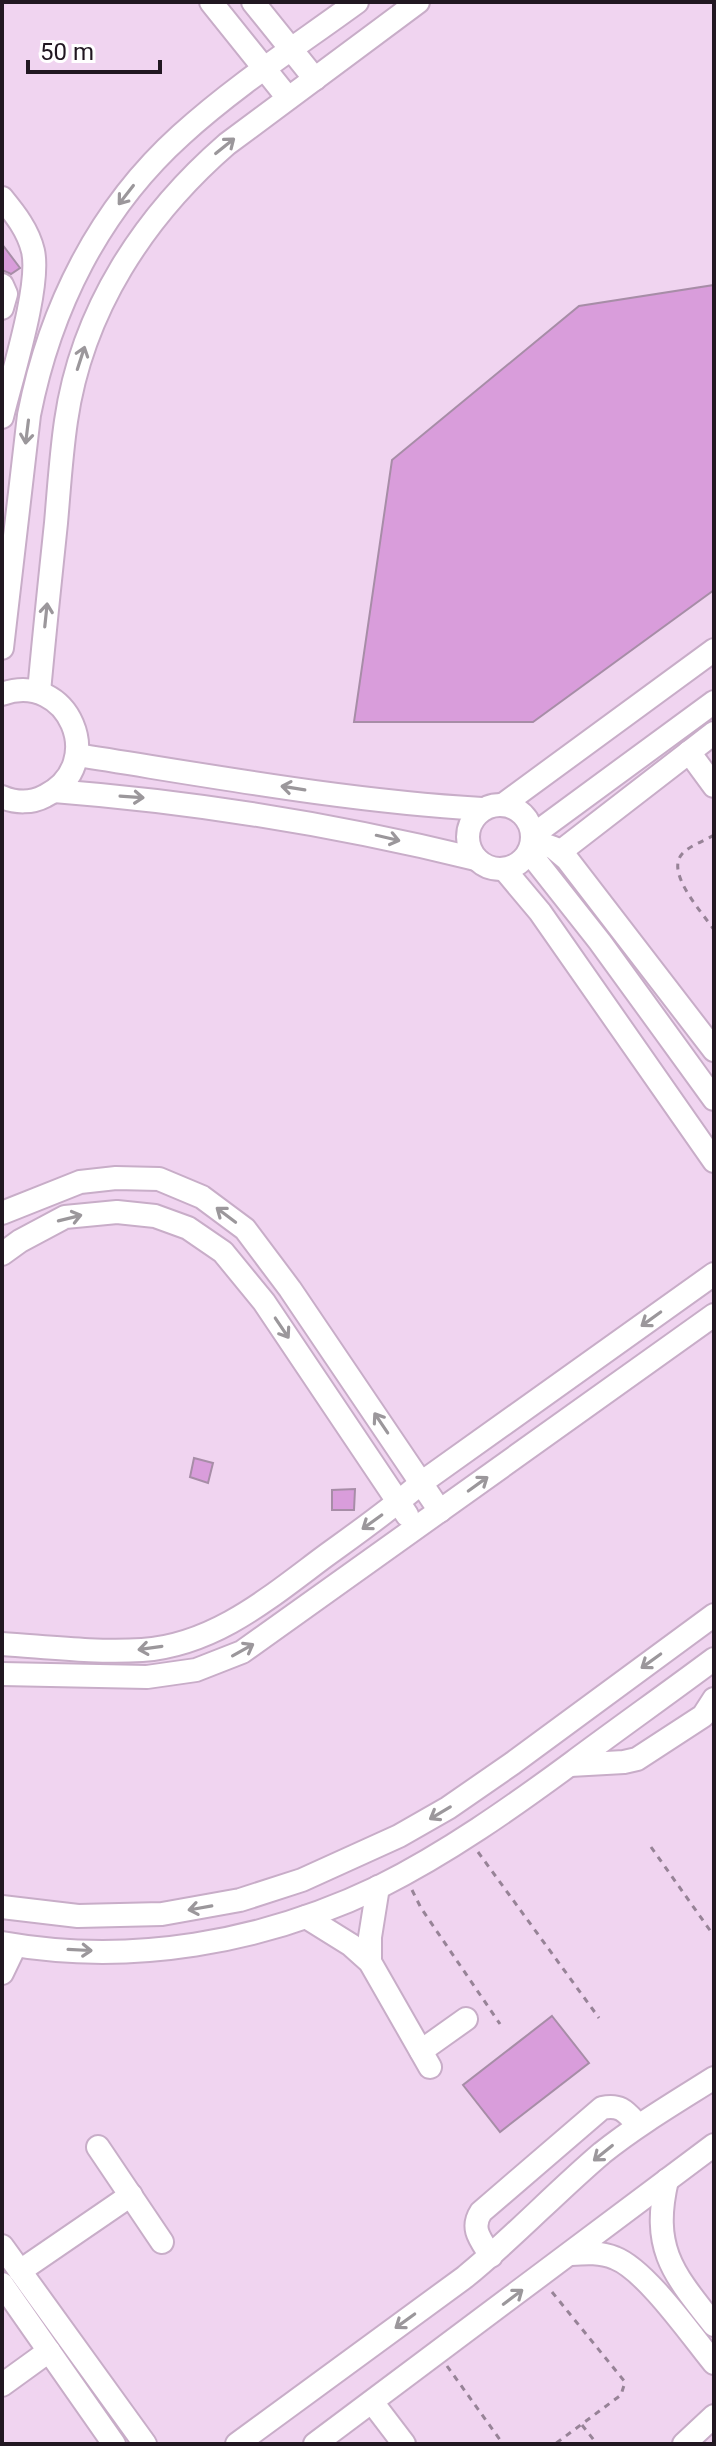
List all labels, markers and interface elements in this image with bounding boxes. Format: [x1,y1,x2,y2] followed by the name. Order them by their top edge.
[28,24,160,74] scale bar
[40,38,94,66] text: 50 m
[214,137,235,155] one-way arrow
[117,184,134,205] one-way arrow
[74,345,89,371] one-way arrow
[20,418,35,445] one-way arrow
[39,602,54,629] one-way arrow
[281,780,306,795] one-way arrow
[118,790,145,805] one-way arrow
[375,831,401,846] one-way arrow
[216,1207,238,1224] one-way arrow
[57,1210,83,1225] one-way arrow
[640,1311,662,1328] one-way arrow
[274,1317,290,1339] one-way arrow
[373,1412,389,1435] one-way arrow
[467,1475,489,1492] one-way arrow
[362,1513,384,1530] one-way arrow
[137,1641,163,1656] one-way arrow
[231,1641,254,1657] one-way arrow
[641,1653,662,1670] one-way arrow
[429,1805,452,1821] one-way arrow
[187,1901,213,1916] one-way arrow
[66,1943,93,1958] one-way arrow
[593,2144,614,2162] one-way arrow
[501,2289,523,2306] one-way arrow
[395,2312,416,2329] one-way arrow

